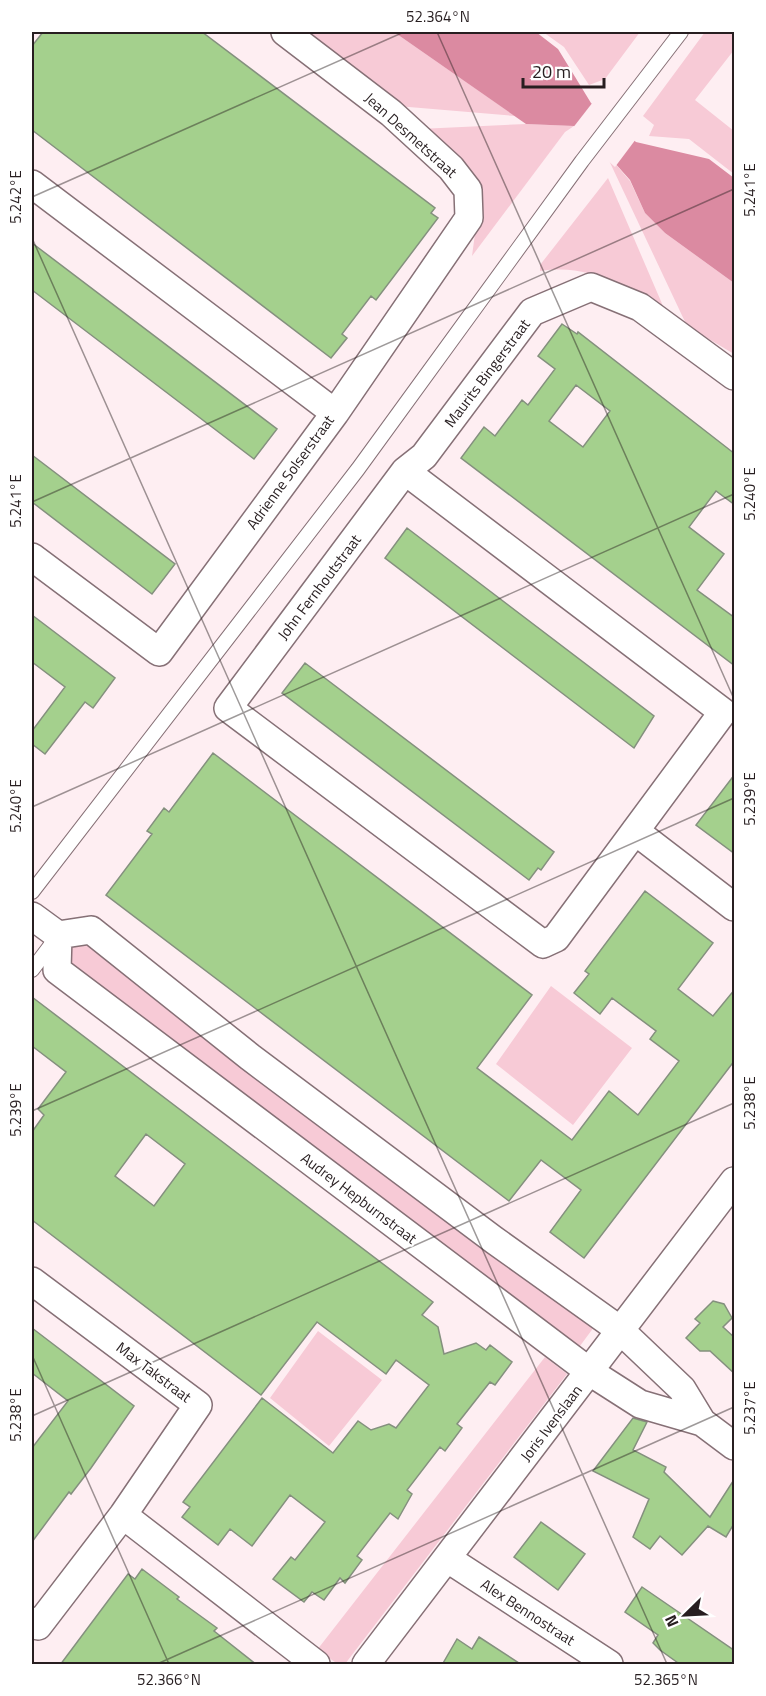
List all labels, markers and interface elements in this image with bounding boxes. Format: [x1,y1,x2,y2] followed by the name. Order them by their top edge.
[406,5,470,28] text: 52.364°N
[523,51,604,89] scale bar
[532,58,571,85] text: 20 m
[359,87,463,184] street label: Jean Desmetstraat
[738,163,761,217] text: 5.241°E
[4,170,27,224] text: 5.242°E
[438,313,536,432] street label: Maurits Bingerstraat
[240,409,340,534] street label: Adrienne Solserstraat
[738,467,761,521] text: 5.240°E
[4,474,27,528] text: 5.241°E
[272,529,367,645] street label: John Fernhoutstraat
[738,772,761,826] text: 5.239°E
[4,779,27,833] text: 5.240°E
[738,1076,761,1130] text: 5.238°E
[4,1083,27,1137] text: 5.239°E
[296,1147,422,1250] street label: Audrey Hepburnstraat
[111,1336,197,1408] street label: Max Takstraat
[514,1380,588,1466] street label: Joris Ivenslaan
[738,1381,761,1435] text: 5.237°E
[4,1388,27,1442] text: 5.238°E
[476,1573,580,1652] street label: Alex Bennostraat
[655,1585,715,1645] north arrow
[658,1611,685,1631] text: N
[137,1668,201,1691] text: 52.366°N
[634,1668,698,1691] text: 52.365°N

